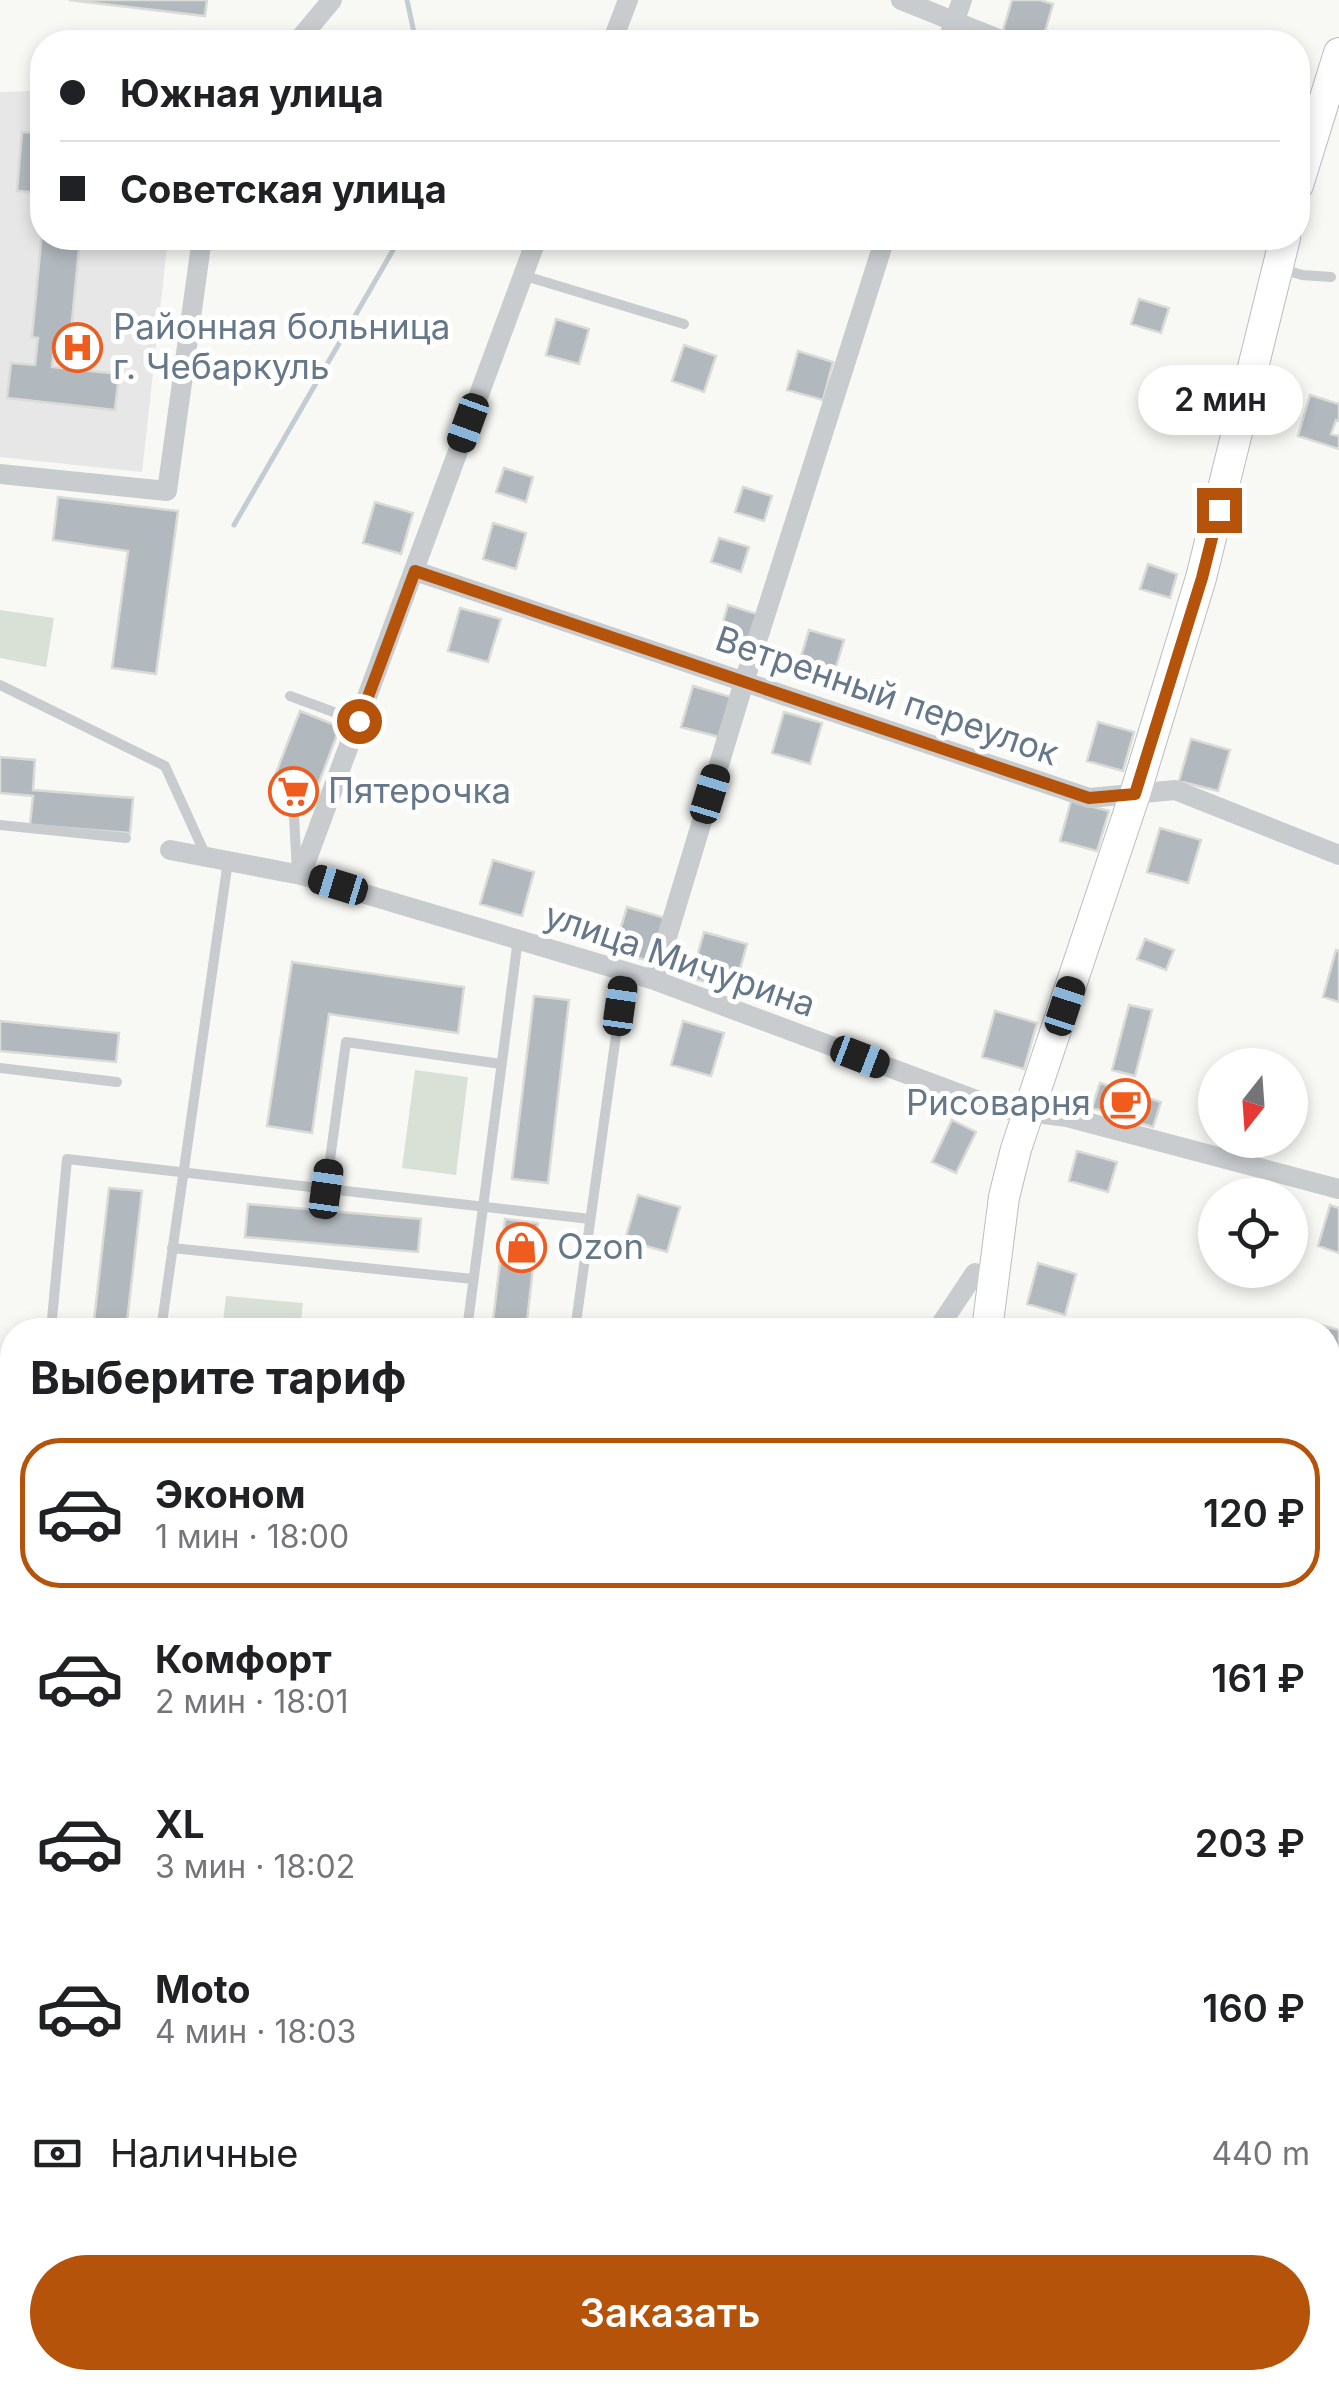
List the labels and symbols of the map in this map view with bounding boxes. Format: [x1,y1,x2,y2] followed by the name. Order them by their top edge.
[113,305,450,387] place label: Районная больница г. Чебаркуль
[52,321,104,373] hospital icon: Районная больница г. Чебаркуль
[1136,365,1302,435] callout: 2 мин
[444,390,492,456] car
[1197,488,1242,533] route end
[710,617,1064,774] street label: Ветренный переулок
[337,699,382,744] route start
[687,761,733,827] car
[267,765,319,817] supermarket icon: Пятерочка
[328,769,511,811] place label: Пятерочка
[305,862,371,908] car
[539,893,821,1025] street label: улица Мичурина
[1041,973,1089,1039] car
[601,974,639,1038] car
[827,1032,893,1082] car
[1198,1048,1308,1158] north arrow
[1100,1077,1152,1129] cafe icon: Рисоварня
[906,1081,1091,1123] place label: Рисоварня
[307,1157,345,1221] car
[496,1221,548,1273] shop icon: Ozon
[557,1225,644,1267] place label: Ozon

